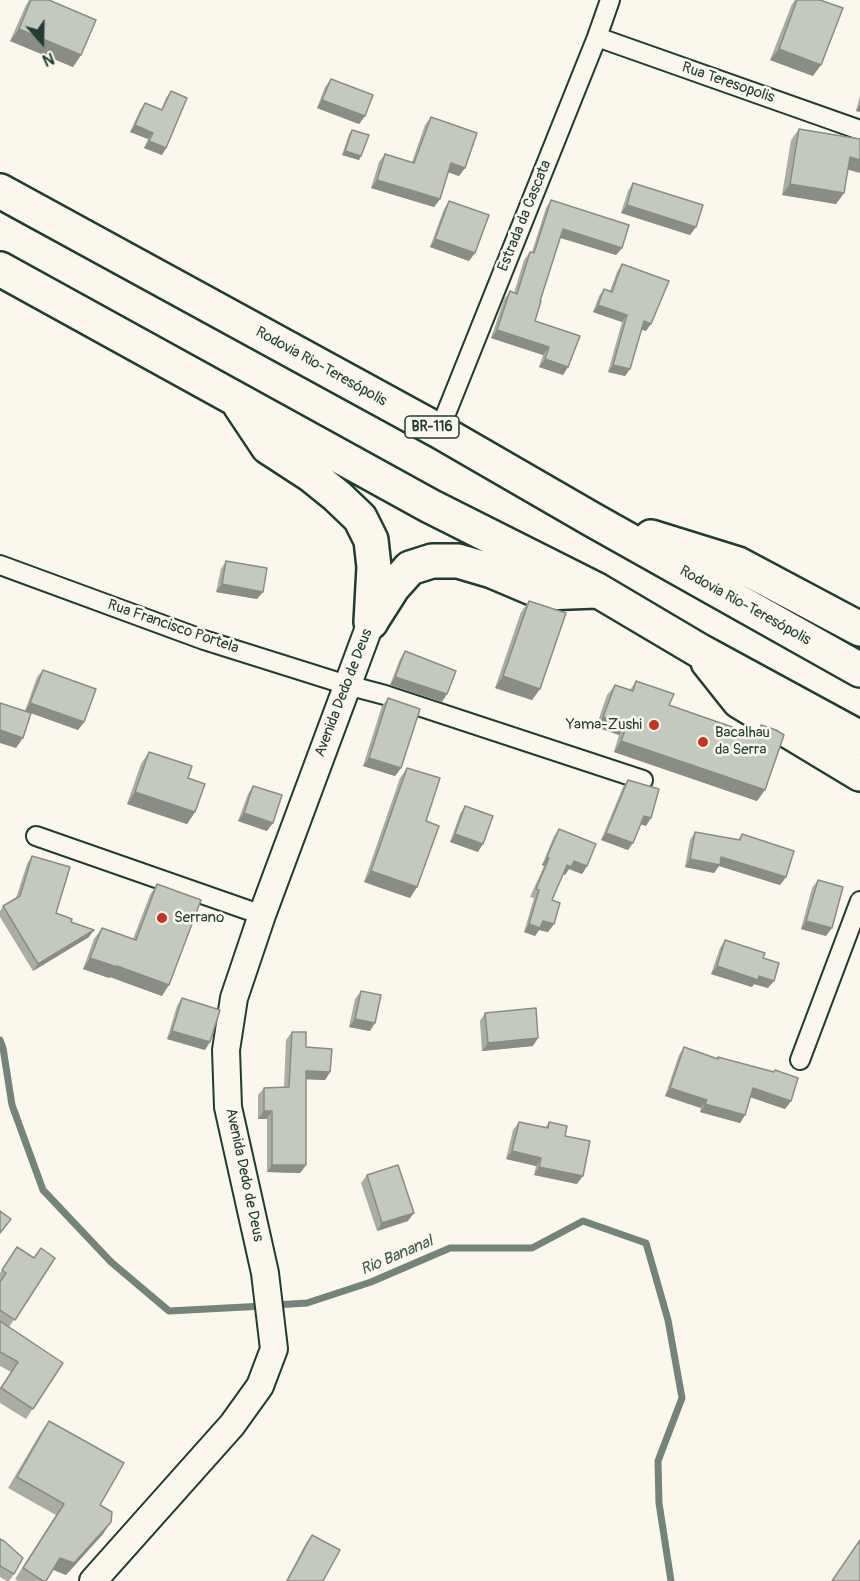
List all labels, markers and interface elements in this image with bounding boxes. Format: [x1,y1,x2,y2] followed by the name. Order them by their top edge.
[12,12,72,72] north arrow
[40,48,57,70] text: N
[679,59,777,107] street label: Rua Teresopolis
[495,158,555,274] street label: Estrada da Cascata
[252,323,390,411] street label: Rodovia Rio-Teresópolis
[405,416,459,438] road number: BR-116
[676,562,814,650] street label: Rodovia Rio-Teresópolis
[105,596,241,658] street label: Rua Francisco Portela
[311,626,377,760] street label: Avenida Dedo de Deus
[566,716,642,734] place label: Yama-Zushi
[647,718,661,732] marker: Yama-Zushi
[715,724,770,759] place label: Bacalhau da Serra
[696,735,710,749] marker: Bacalhau da Serra
[174,909,224,927] place label: Serrano
[155,911,169,925] marker: Serrano
[221,1107,267,1243] street label: Avenida Dedo de Deus
[358,1232,436,1280] water label: Rio Bananal

